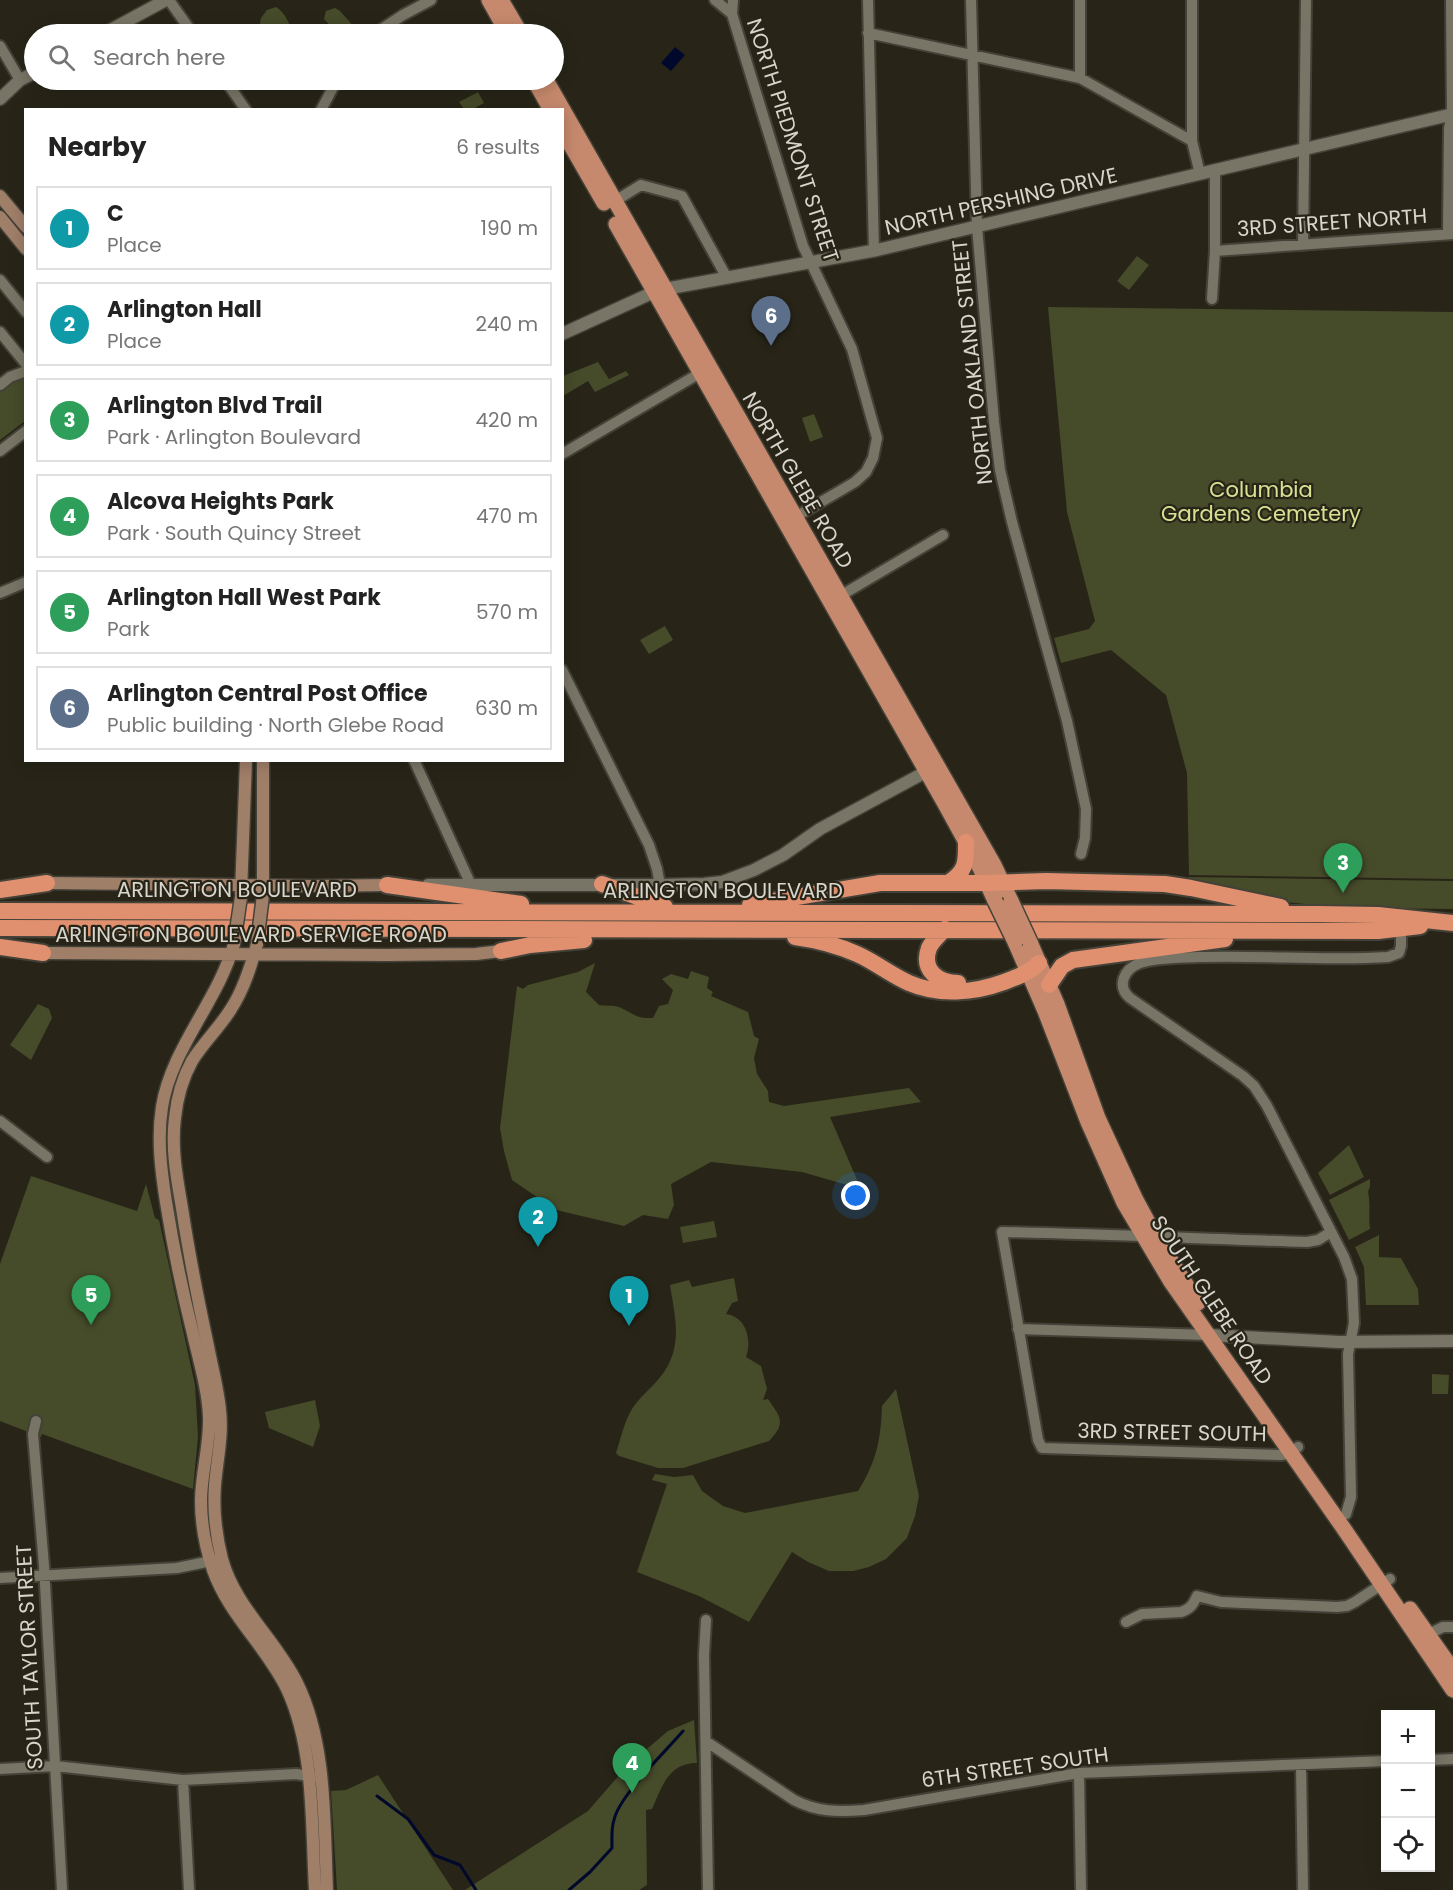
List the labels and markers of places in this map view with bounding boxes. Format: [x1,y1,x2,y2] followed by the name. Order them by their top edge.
[752,296,790,346] pin: 6
[1324,844,1362,893] pin: 3
[518,1198,558,1247] pin: 2
[72,1276,110,1325] pin: 5
[610,1276,648,1326] pin: 1
[612,1744,652,1793] pin: 4

